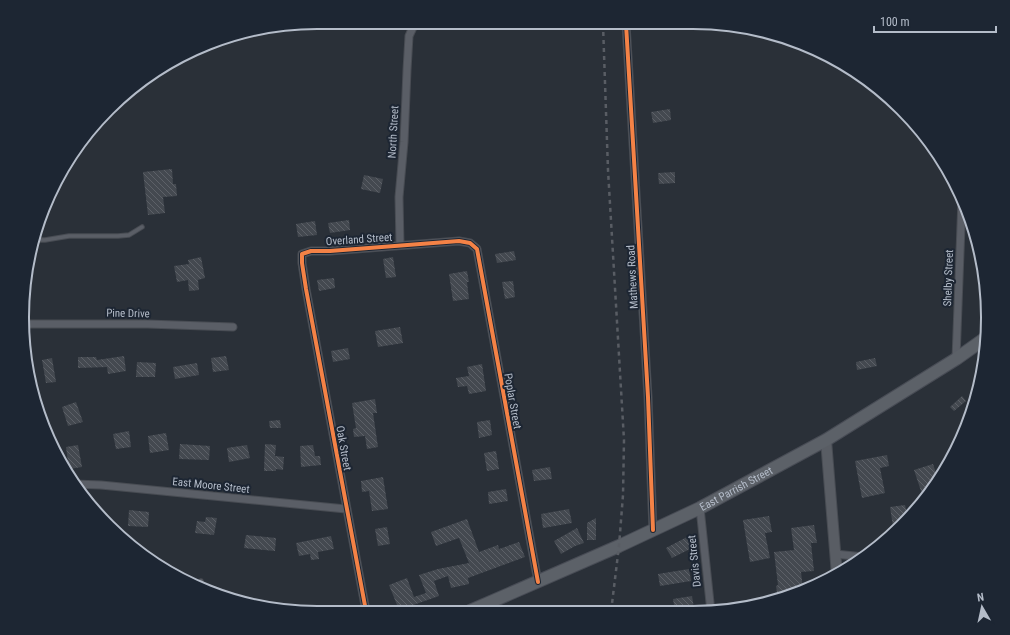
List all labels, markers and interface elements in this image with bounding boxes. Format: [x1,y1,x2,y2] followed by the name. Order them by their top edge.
[874,8,996,34] scale bar
[880,15,910,29] text: 100 m
[386,105,401,159] street label: North Street
[325,231,393,248] street label: Overland Street
[624,245,641,309] street label: Mathews Road
[941,249,956,307] street label: Shelby Street
[106,307,150,320] street label: Pine Drive
[501,372,524,430] street label: Poplar Street
[333,425,354,471] street label: Oak Street
[698,464,775,514] street label: East Parrish Street
[172,475,250,496] street label: East Moore Street
[685,534,704,587] street label: Davis Street
[962,587,1002,627] north arrow
[976,591,985,605] text: N

